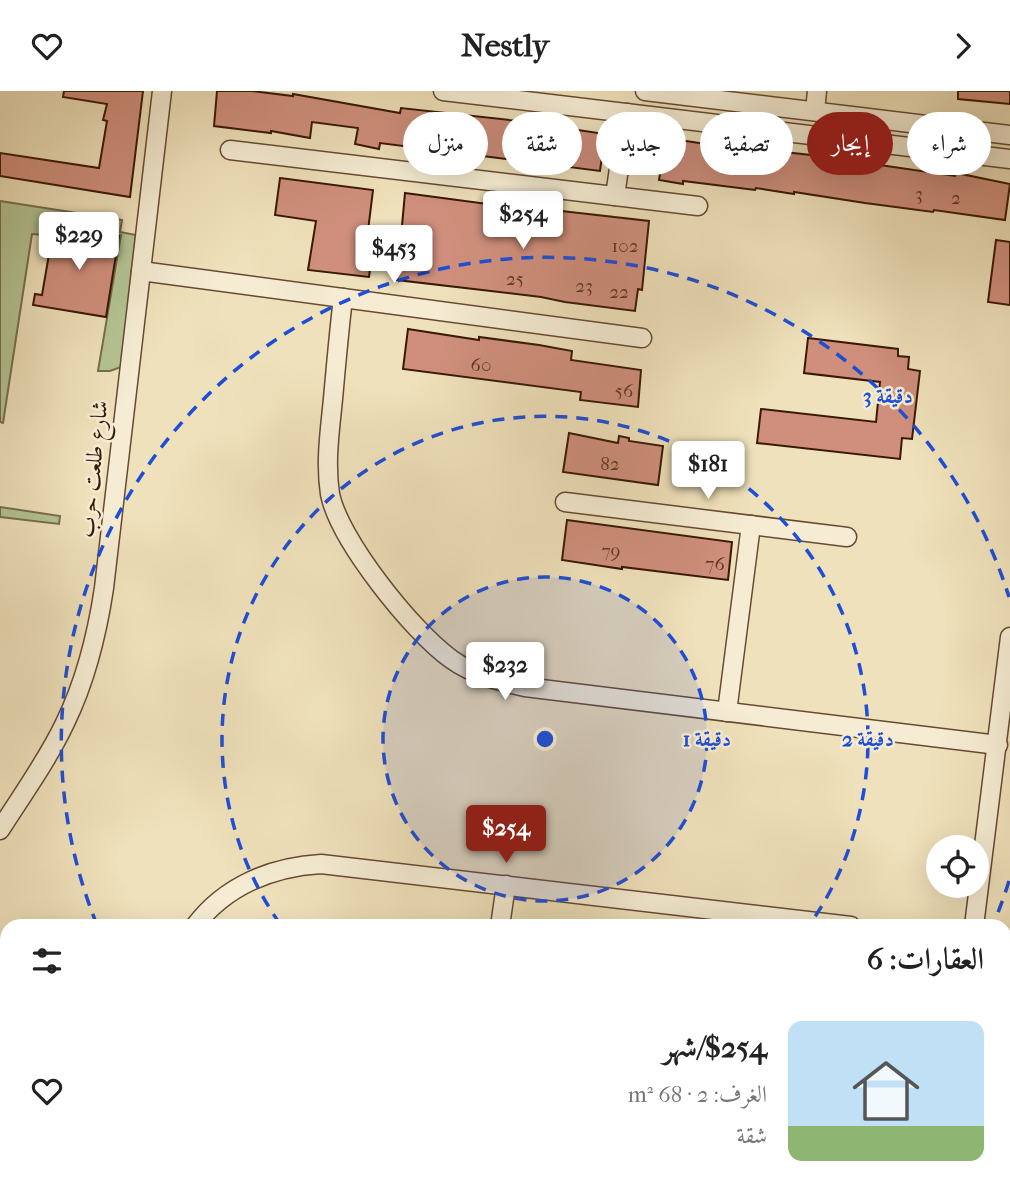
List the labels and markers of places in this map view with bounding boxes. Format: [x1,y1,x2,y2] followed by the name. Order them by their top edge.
[482,191,564,251] pin: $254
[38,213,120,272] pin: $229
[353,225,435,285] pin: $453
[667,441,749,501] pin: $181
[464,643,546,702] pin: $232
[533,727,557,751] centre of rings
[465,805,547,865] pin: $254

